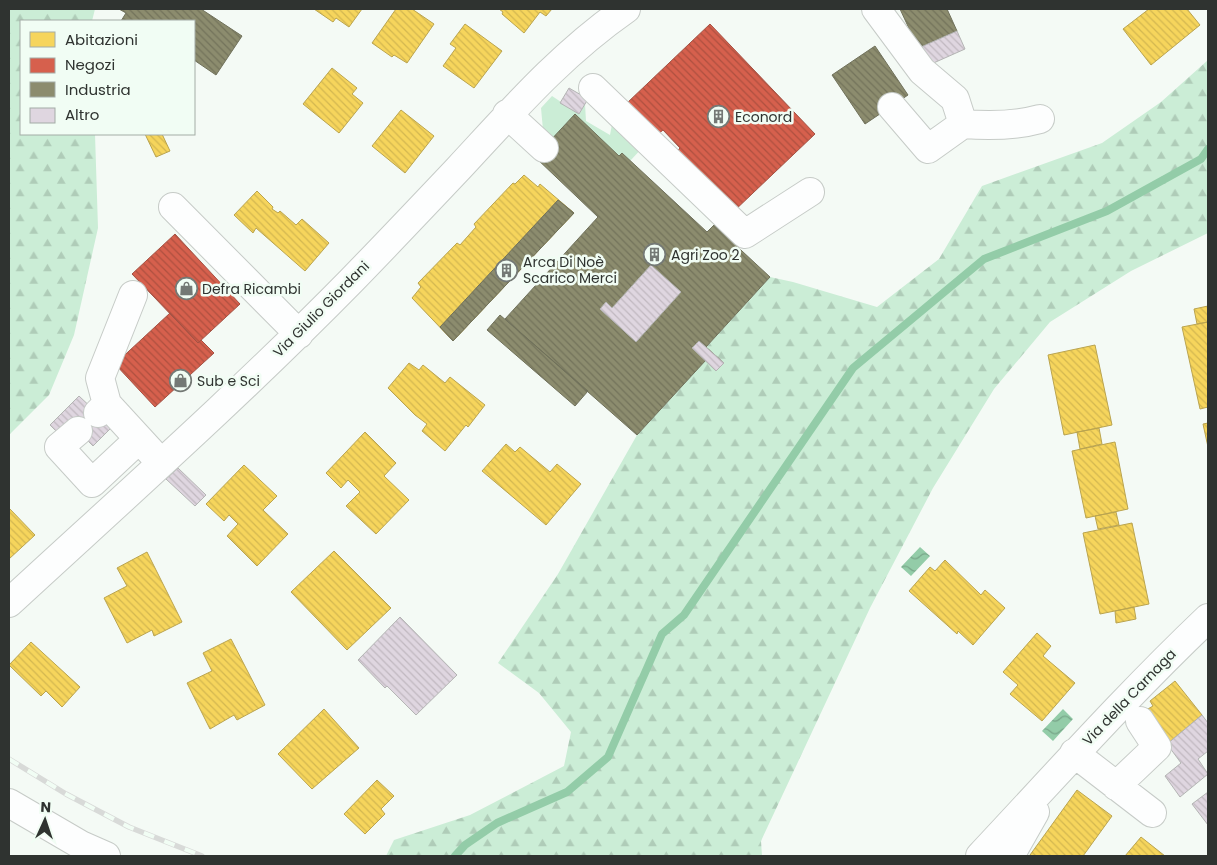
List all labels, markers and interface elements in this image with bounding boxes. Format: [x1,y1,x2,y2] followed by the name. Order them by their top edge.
[20,20,195,135] legend
[65,29,138,50] text: Abitazioni
[65,54,115,75] text: Negozi
[65,79,131,100] text: Industria
[65,104,99,125] text: Altro
[707,105,731,129] building icon: Econord
[735,107,792,127] place label: Econord
[643,243,667,267] building icon: Agri Zoo 2
[671,245,740,265] place label: Agri Zoo 2
[523,252,617,288] place label: Arca Di Noè Scarico Merci
[268,256,374,362] street label: Via Giulio Giordani
[495,258,519,282] building icon: Arca Di Noè Scarico Merci
[174,277,198,301] shop icon: Defra Ricambi
[202,279,301,299] place label: Defra Ricambi
[169,369,193,393] shop icon: Sub e Sci
[197,371,260,391] place label: Sub e Sci
[1078,644,1180,750] street label: Via della Carnaga
[20,795,70,845] north arrow
[40,797,51,817] text: N

